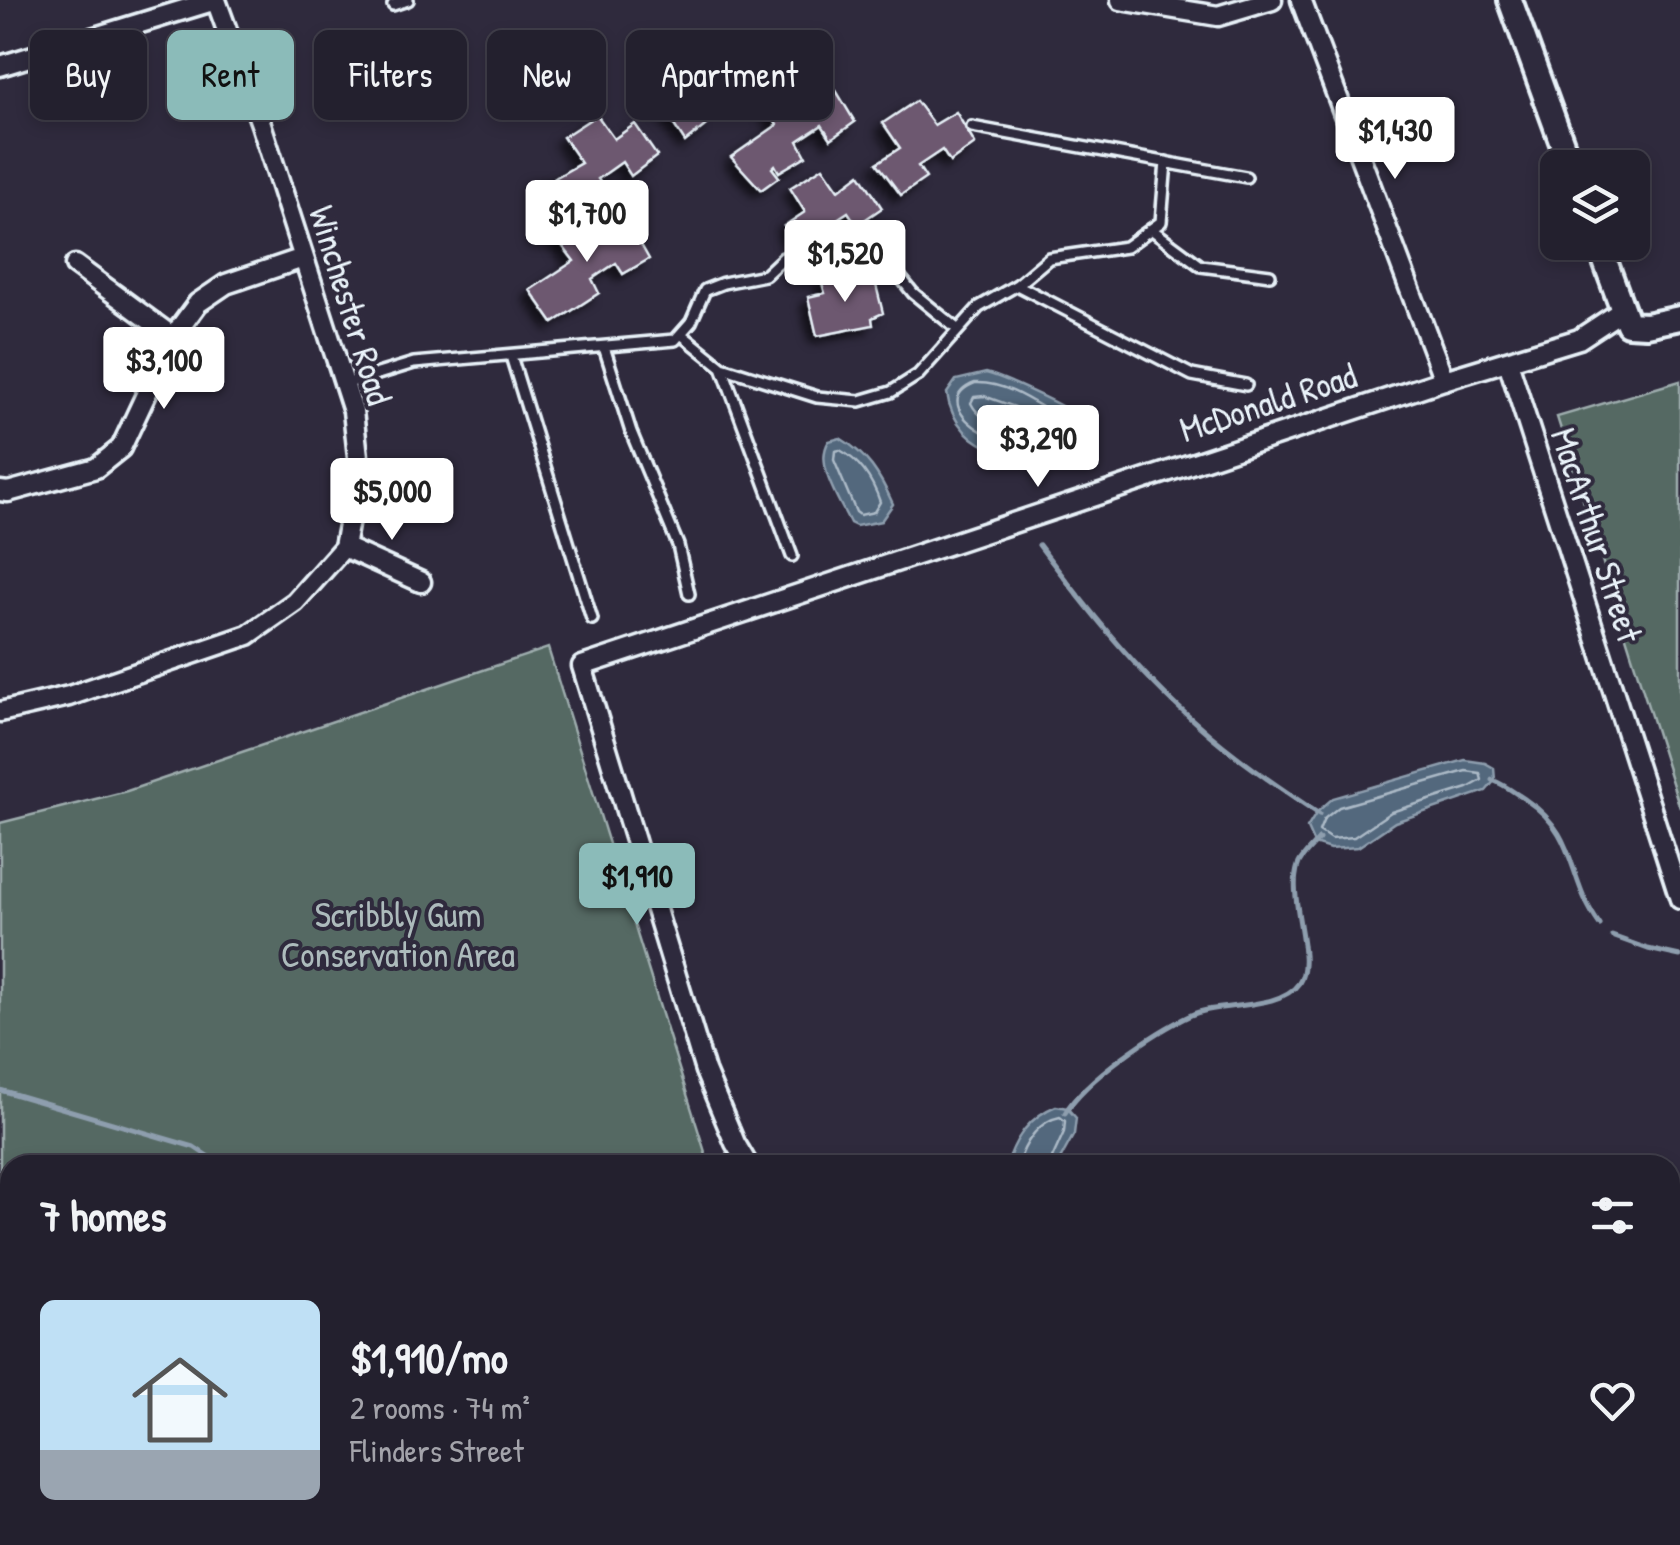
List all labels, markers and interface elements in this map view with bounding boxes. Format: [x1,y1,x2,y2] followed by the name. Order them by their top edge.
[30,30,147,120] chip: Buy
[167,30,294,120] chip: Rent
[314,30,467,120] chip: Filters
[487,30,606,120] chip: New
[626,30,833,120] chip: Apartment
[1314,97,1476,182] pin: $1,430
[1358,108,1432,151] text: $1,430
[1540,150,1650,260] map controls
[1540,150,1650,260] button: layers
[506,180,668,265] pin: $1,700
[548,191,626,234] text: $1,700
[298,200,404,410] street label: Winchester Road
[764,220,926,305] pin: $1,520
[806,231,884,274] text: $1,520
[83,327,245,412] pin: $3,100
[125,338,203,381] text: $3,100
[1174,351,1362,453] street label: McDonald Road
[957,405,1119,490] pin: $3,290
[999,416,1077,459] text: $3,290
[1540,422,1654,649] street label: MacArthur Street
[311,458,473,543] pin: $5,000
[352,469,432,512] text: $5,000
[556,843,718,928] pin: $1,910
[601,854,673,897] text: $1,910
[281,891,515,978] park label: Scribbly Gum Conservation Area
[40,1187,166,1244] text: 7 homes
[1585,1188,1640,1243] icon: filters
[350,1329,508,1386] text: $1,910/mo
[120,1340,240,1460] icon: home
[1585,1373,1640,1428] icon: heart
[350,1386,530,1429] text: 2 rooms · 74 m²
[350,1429,524,1472] text: Flinders Street

